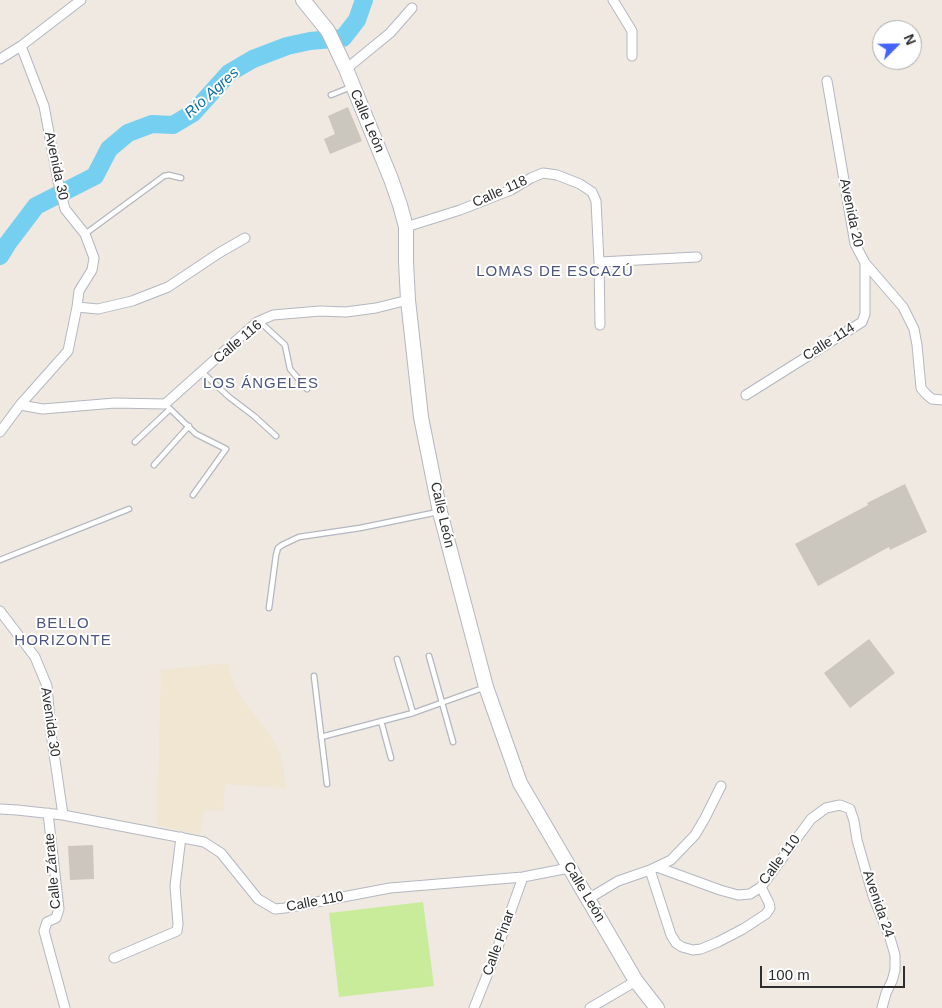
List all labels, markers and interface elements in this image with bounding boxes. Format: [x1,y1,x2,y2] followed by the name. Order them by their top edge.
[872,20,922,70] north arrow
[901,32,919,47] text: N
[181,64,243,122] water label: Río Agres
[346,87,388,155] street label: Calle León
[41,130,71,202] street label: Avenida 30
[470,173,530,211] street label: Calle 118
[836,177,866,249] street label: Avenida 20
[474,263,636,281] district label: LOMAS DE ESCAZÚ
[210,317,266,367] street label: Calle 116
[800,319,858,365] street label: Calle 114
[202,375,320,393] district label: LOS ÁNGELES
[426,480,458,550] street label: Calle León
[13,615,113,650] district label: BELLO HORIZONTE
[37,686,63,758] street label: Avenida 30
[41,832,65,910] street label: Calle Zárate
[756,832,804,888] street label: Calle 110
[560,859,608,925] street label: Calle León
[859,868,897,940] street label: Avenida 24
[285,888,345,916] street label: Calle 110
[479,908,519,978] street label: Calle Pinar
[762,956,907,988] scale bar
[768,966,810,983] text: 100 m

